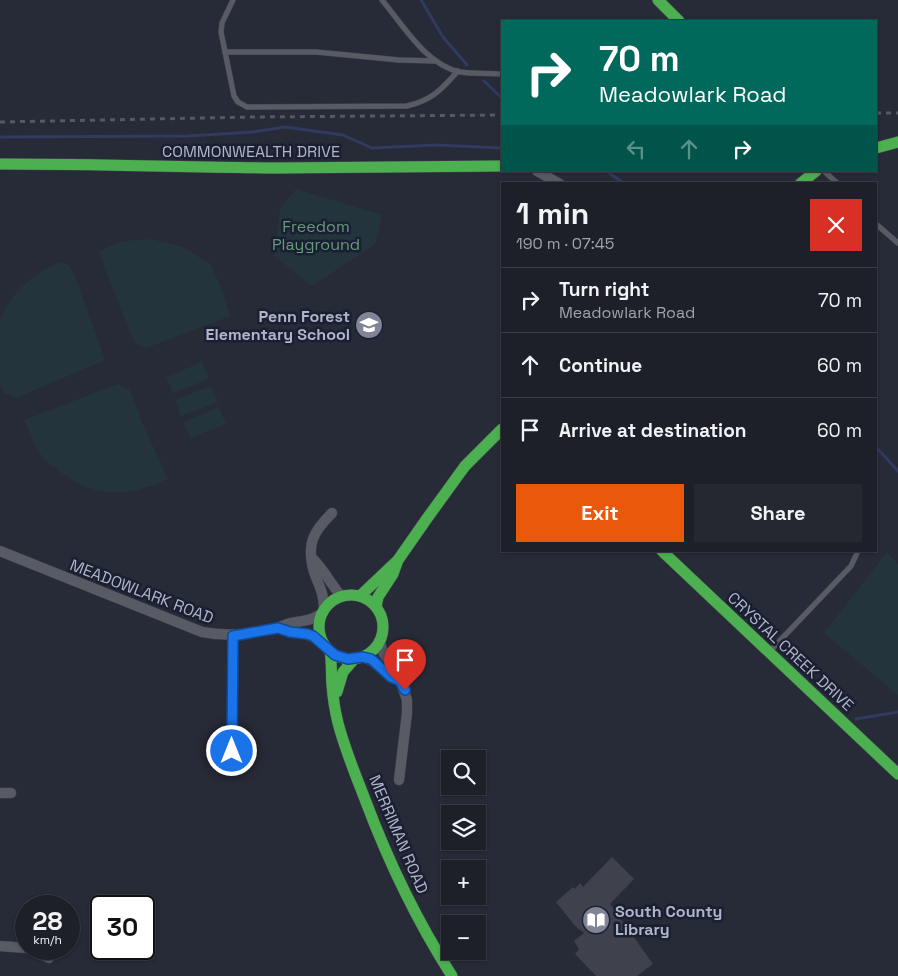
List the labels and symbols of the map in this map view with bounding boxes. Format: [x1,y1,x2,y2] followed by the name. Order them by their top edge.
[162,141,340,162] street label: COMMONWEALTH DRIVE
[272,216,360,255] park label: Freedom Playground
[206,306,350,345] place label: Penn Forest Elementary School
[354,310,384,340] school or university icon: Penn Forest Elementary School
[67,554,217,629] street label: MEADOWLARK ROAD
[723,587,858,715] street label: CRYSTAL CREEK DRIVE
[384,639,426,690] pin
[205,724,257,776] position arrow
[364,772,433,897] street label: MERRIMAN ROAD
[90,895,155,960] speed limit sign: 30
[615,901,722,940] place label: South County Library
[581,905,611,935] library icon: South County Library

